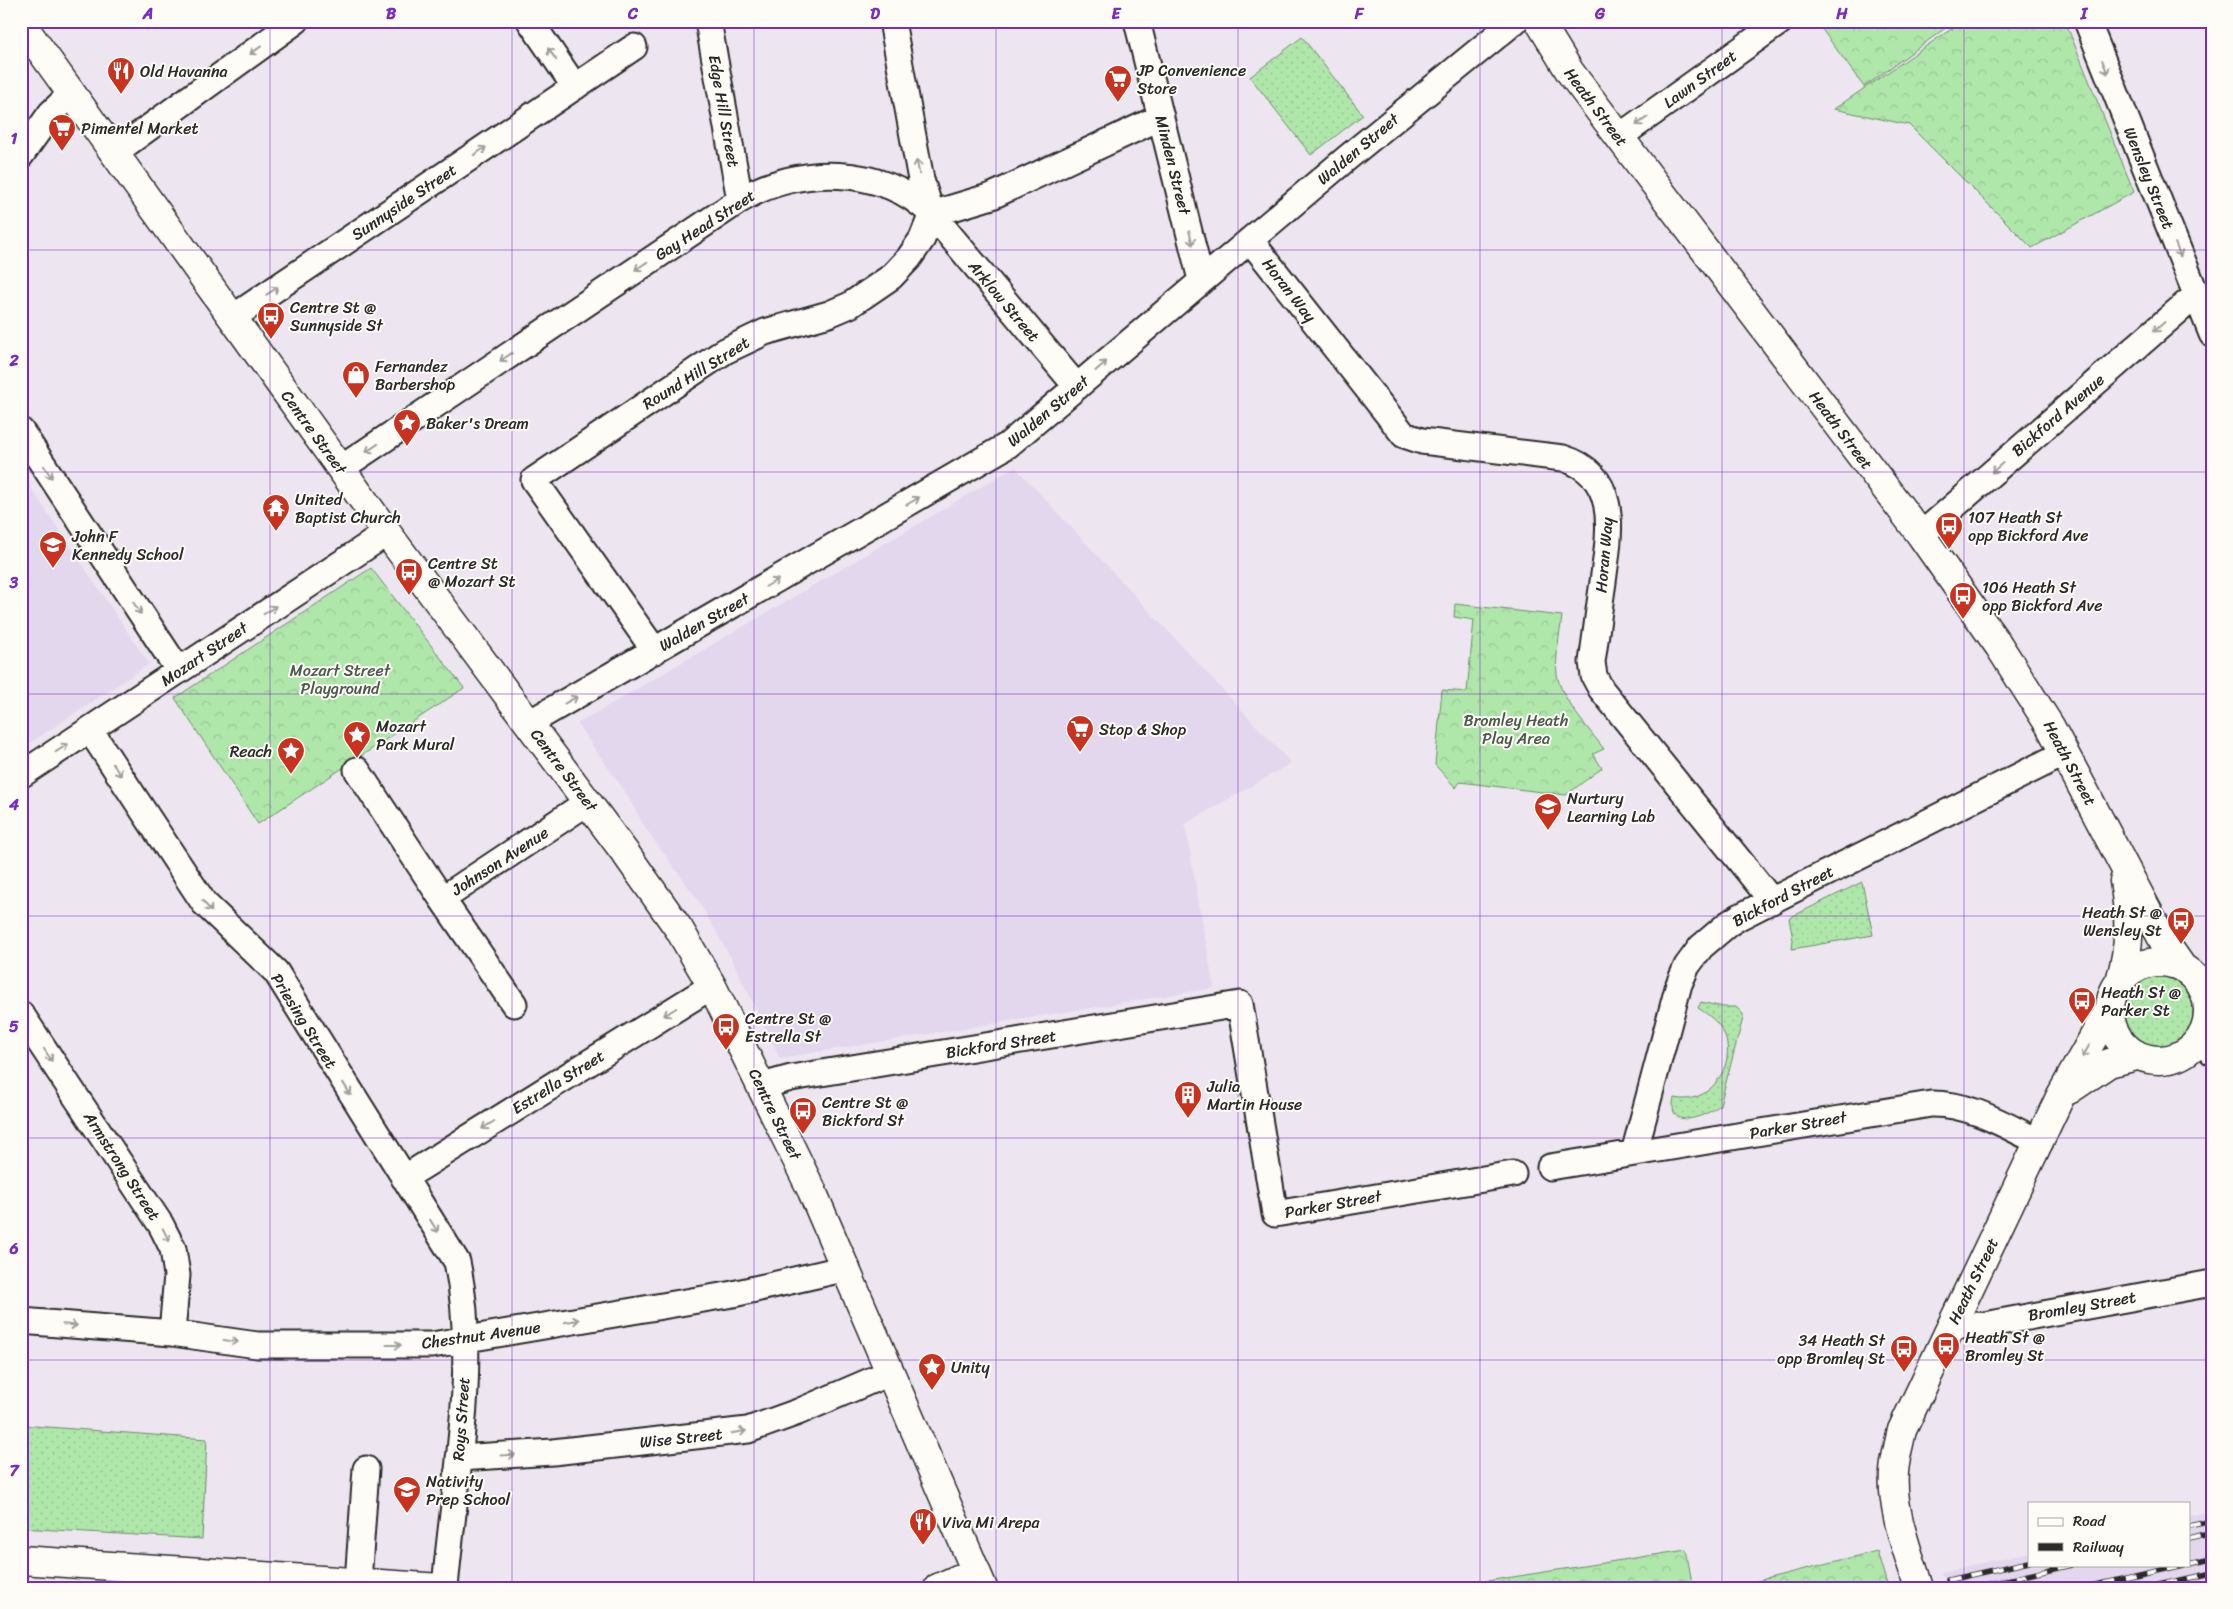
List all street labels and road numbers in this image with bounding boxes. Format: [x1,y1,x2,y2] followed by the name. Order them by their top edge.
[1657,42,1743,116] street label: Lawn Street
[700,52,748,170] street label: Edge Hill Street
[1556,61,1636,153] street label: Heath Street
[1310,105,1406,192] street label: Walden Street
[1147,112,1199,218] street label: Minden Street
[2115,122,2183,234] street label: Wensley Street
[345,156,463,248] street label: Sunnyside Street
[649,181,761,269] street label: Gay Head Street
[1254,251,1324,329] street label: Horan Way
[960,253,1047,349] street label: Arklow Street
[636,328,756,418] street label: Round Hill Street
[2005,366,2111,464] street label: Bickford Avenue
[1000,367,1096,454] street label: Walden Street
[273,384,355,481] street label: Centre Street
[1801,384,1881,476] street label: Heath Street
[1586,515,1622,594] street label: Horan Way
[653,584,755,660] street label: Walden Street
[154,614,254,694] street label: Mozart Street
[2035,715,2105,811] street label: Heath Street
[523,722,606,819] street label: Centre Street
[445,819,555,904] street label: Johnson Avenue
[1727,857,1839,935] street label: Bickford Street
[263,967,345,1075] street label: Priesing Street
[944,1021,1058,1067] street label: Bickford Street
[506,1042,610,1122] street label: Estrella Street
[740,1063,810,1165] street label: Centre Street
[1747,1102,1849,1148] street label: Parker Street
[75,1105,168,1227] street label: Armstrong Street
[1282,1181,1384,1227] street label: Parker Street
[1939,1233,2007,1329] street label: Heath Street
[2026,1282,2138,1330] street label: Bromley Street
[420,1312,542,1358] street label: Chestnut Avenue
[444,1376,478,1462] street label: Roys Street
[638,1419,724,1457] street label: Wise Street

